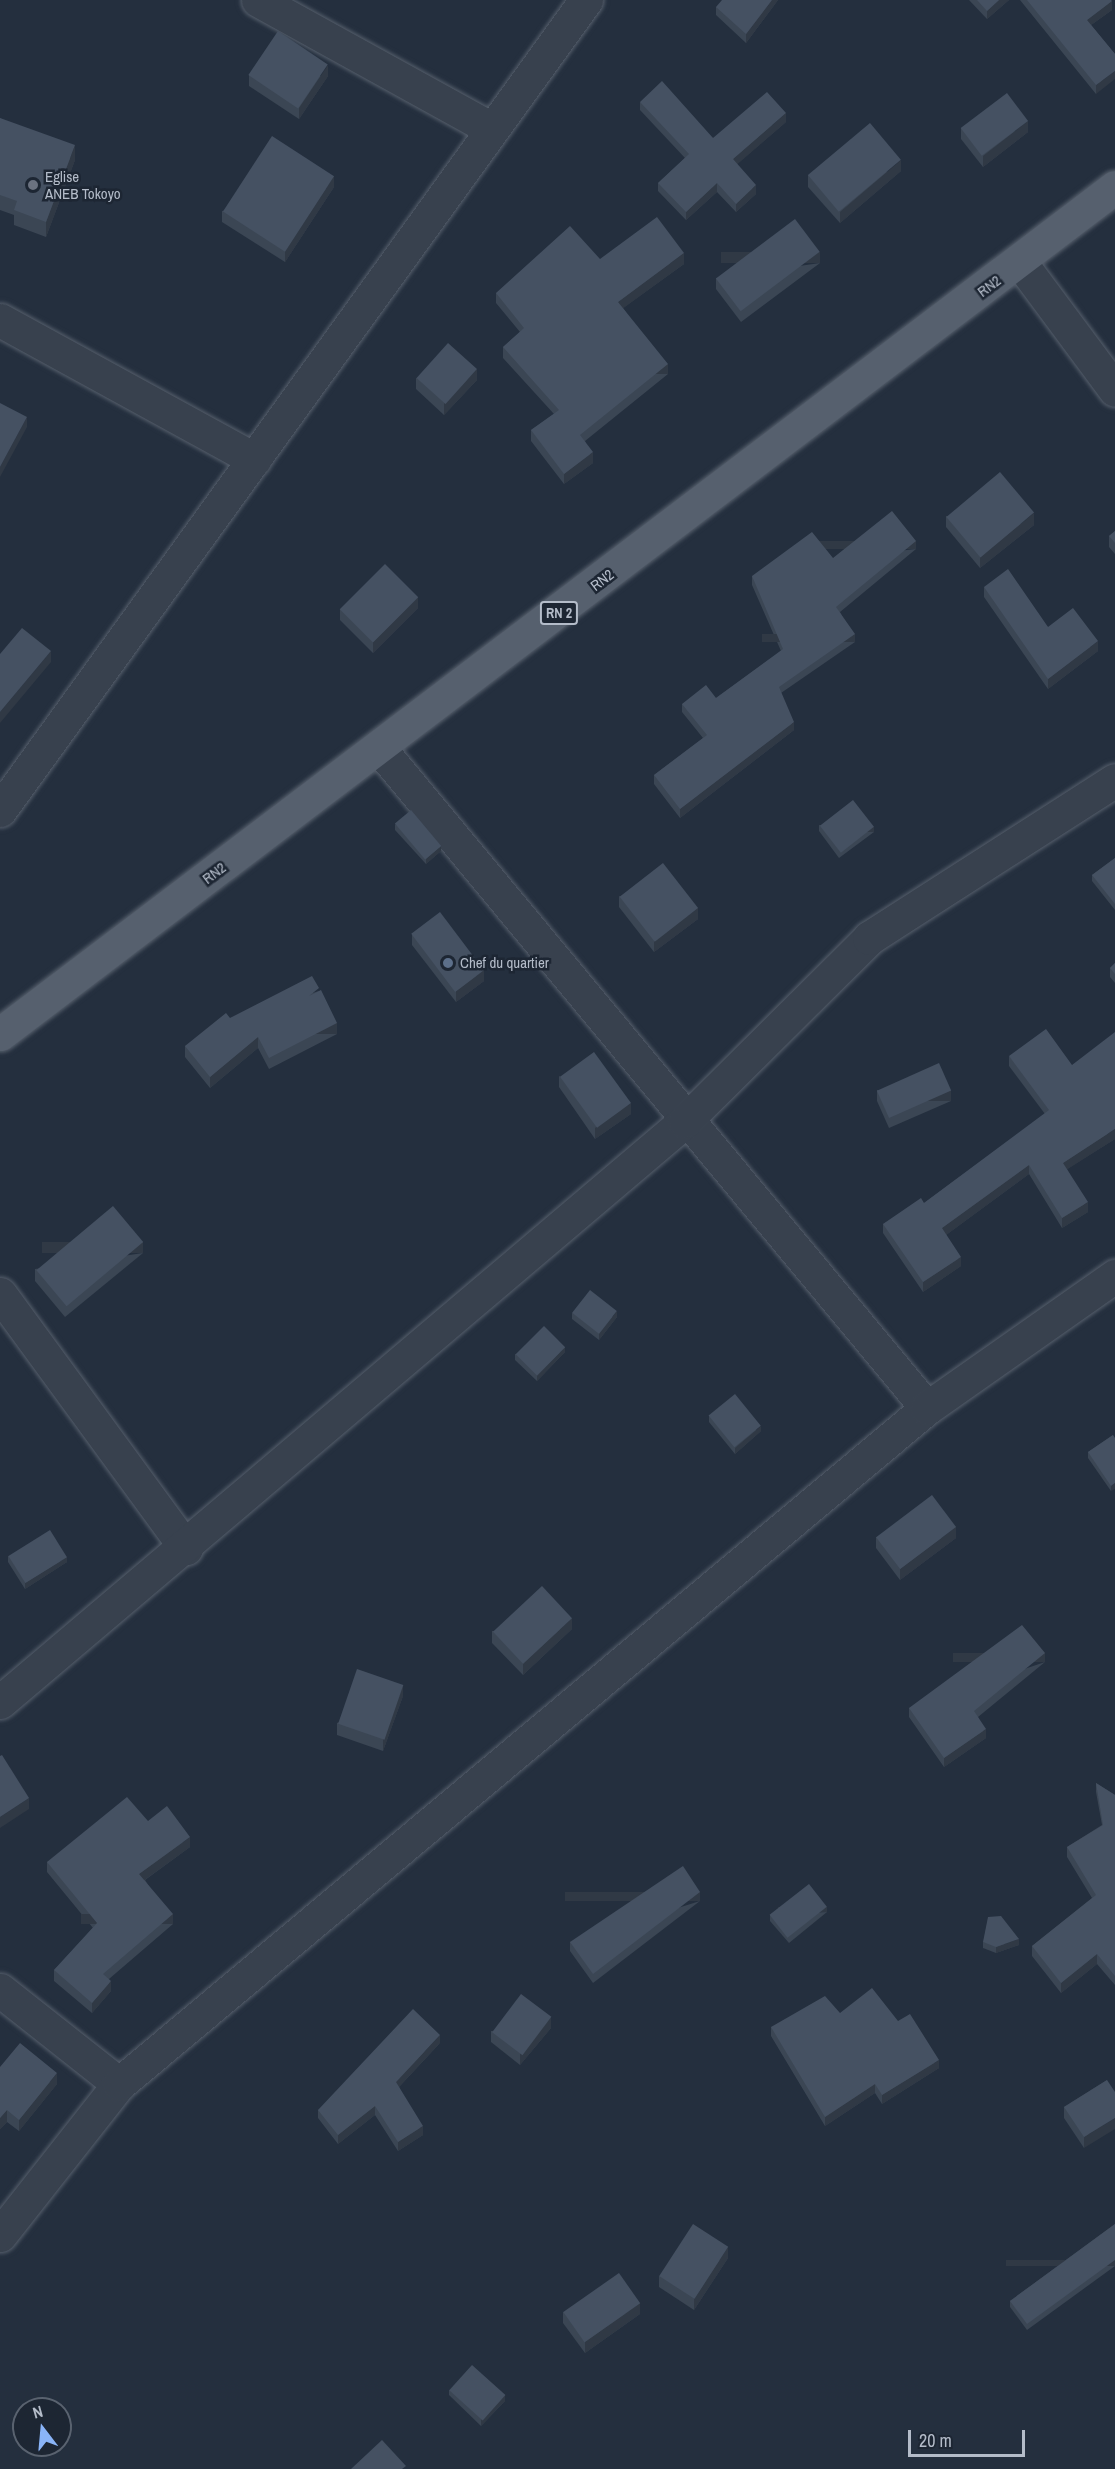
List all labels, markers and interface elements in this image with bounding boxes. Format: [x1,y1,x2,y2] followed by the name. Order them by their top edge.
[45,167,121,202] place label: Eglise ANEB Tokoyo
[26,178,40,192] marker: Eglise ANEB Tokoyo
[974,271,1004,301] street label: RN2
[587,565,617,595] street label: RN2
[540,602,578,624] road number: RN 2
[199,858,229,888] street label: RN2
[460,954,549,972] place label: Chef du quartier
[441,956,455,970] marker: Chef du quartier
[12,2397,72,2457] north arrow
[30,2400,45,2424] text: N
[911,2418,1028,2456] scale bar
[919,2428,952,2453] text: 20 m

